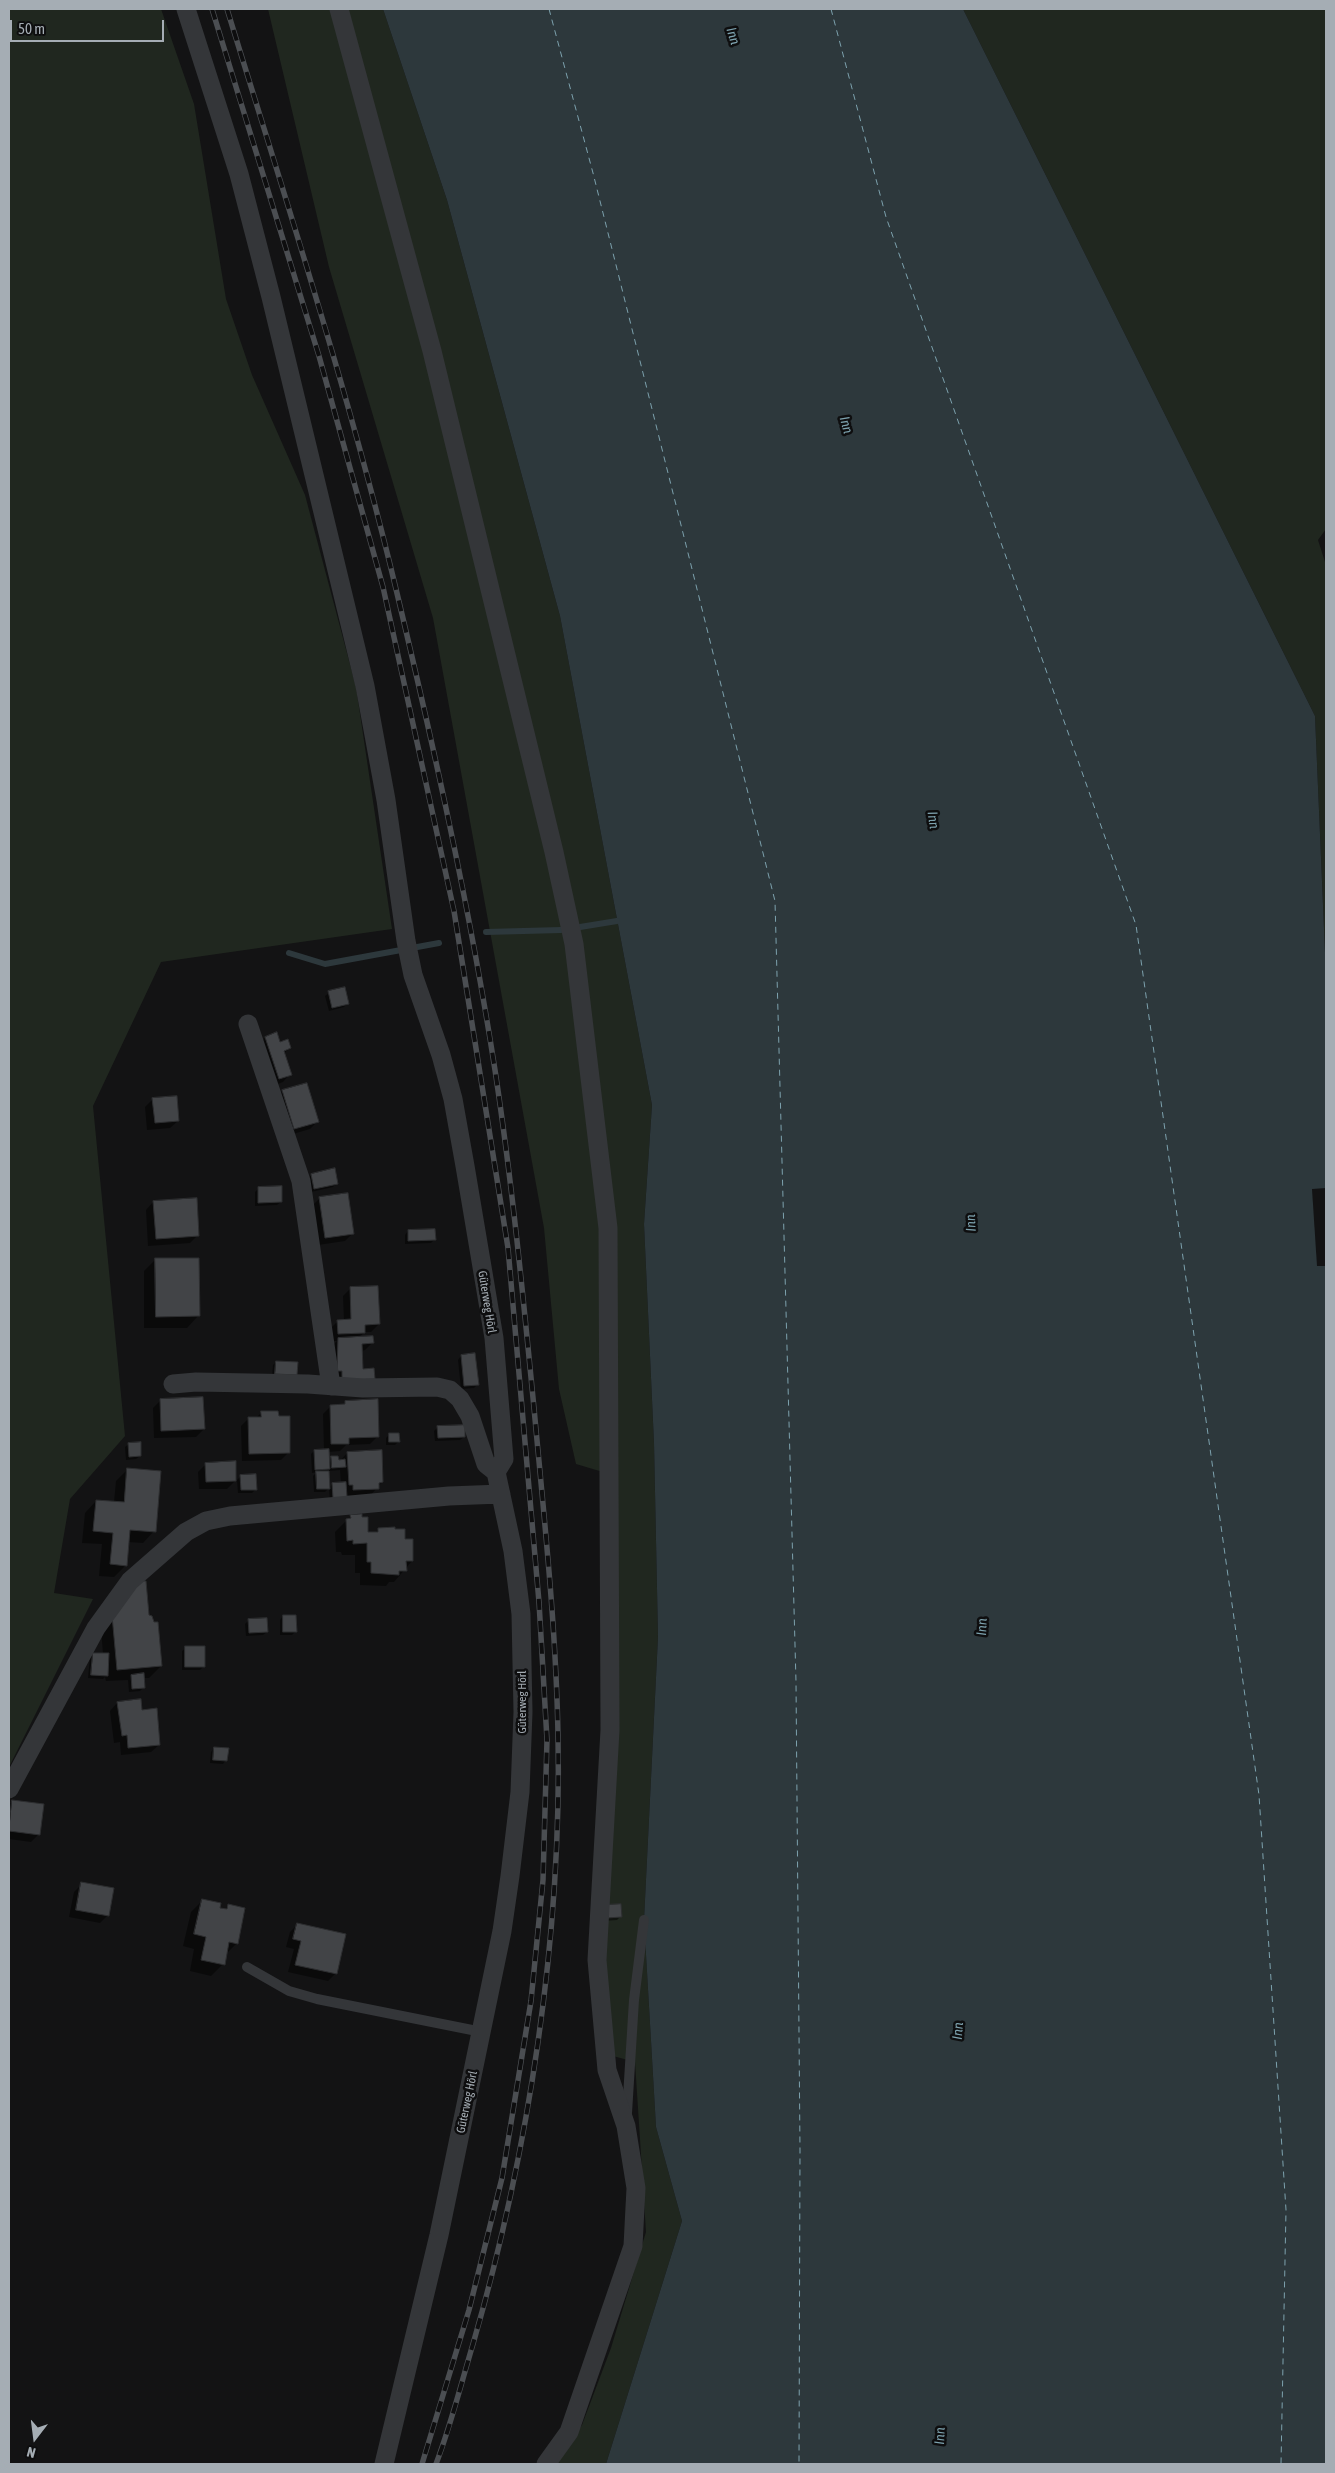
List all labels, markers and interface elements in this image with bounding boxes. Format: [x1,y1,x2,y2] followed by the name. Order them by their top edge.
[12,10,166,42] scale bar
[18,20,45,37] text: 50 m
[722,25,744,47] water label: Inn
[836,415,856,435] water label: Inn
[923,810,943,830] water label: Inn
[962,1214,980,1232] water label: Inn
[475,1270,499,1334] street label: Güterweg Hörl
[973,1618,991,1636] water label: Inn
[515,1670,529,1734] street label: Güterweg Hörl
[949,2022,967,2040] water label: Inn
[453,2070,481,2134] street label: Güterweg Hörl
[10,2413,60,2463] north arrow
[931,2427,949,2445] water label: Inn
[25,2444,37,2461] text: N

